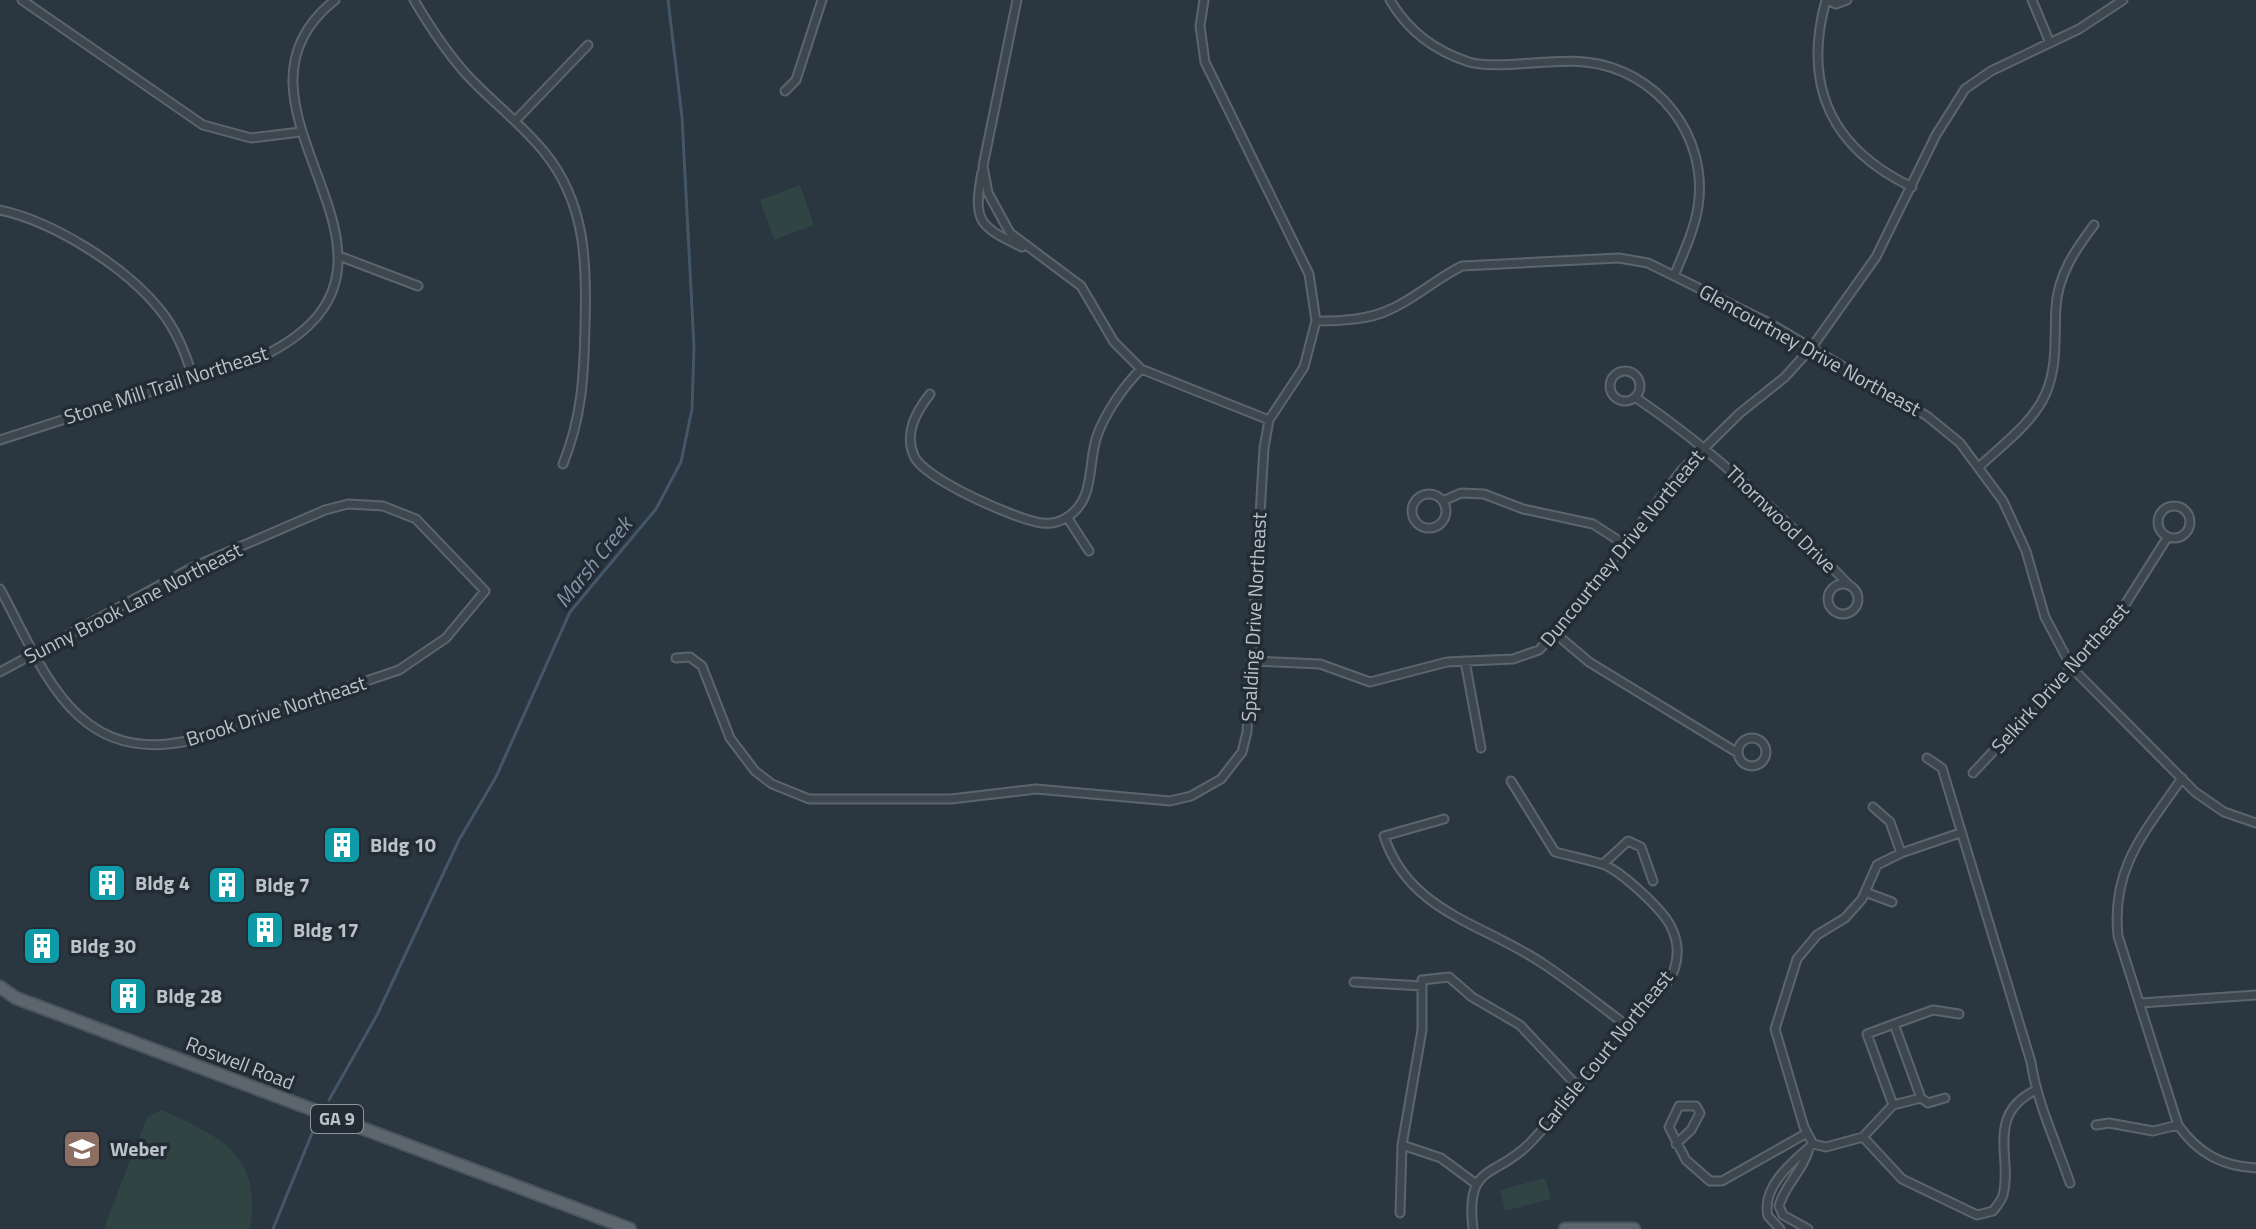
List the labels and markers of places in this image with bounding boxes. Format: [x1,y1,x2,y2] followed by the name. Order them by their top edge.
[321,824,363,866] building icon: Bldg 10
[370,829,436,860] place label: Bldg 10
[86,862,128,904] building icon: Bldg 4
[206,864,248,906] building icon: Bldg 7
[135,867,190,898] place label: Bldg 4
[255,869,310,900] place label: Bldg 7
[244,909,286,951] building icon: Bldg 17
[293,914,359,945] place label: Bldg 17
[21,925,63,967] building icon: Bldg 30
[70,930,136,961] place label: Bldg 30
[107,975,149,1017] building icon: Bldg 28
[156,980,222,1011] place label: Bldg 28
[61,1128,103,1170] school or university icon: Weber
[110,1133,167,1164] place label: Weber

